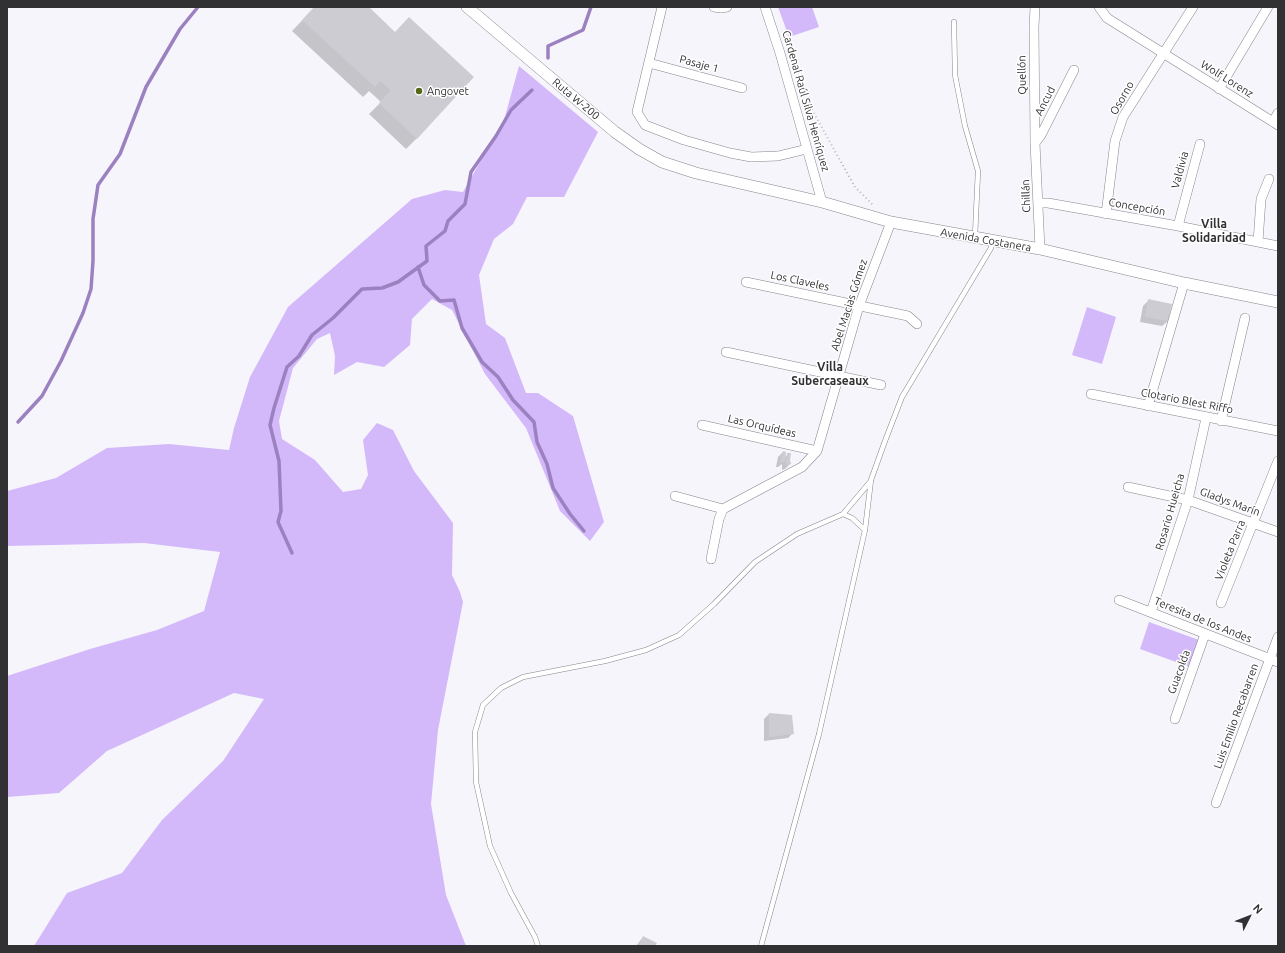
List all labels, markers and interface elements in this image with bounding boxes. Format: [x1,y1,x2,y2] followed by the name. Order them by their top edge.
[780,29,832,173] street label: Cardenal Raúl Silva Henríquez
[678,52,720,76] street label: Pasaje 1
[1015,55,1029,95] street label: Quellón
[1198,58,1256,100] street label: Wolf Lorenz
[550,75,602,123] street label: Ruta W-200
[1107,79,1137,117] street label: Osorno
[427,84,469,98] place label: Angovet
[1032,84,1058,118] street label: Ancud
[414,86,424,96] marker: Angovet
[1169,150,1191,190] street label: Valdivia
[1019,179,1033,213] street label: Chillán
[1108,196,1166,218] street label: Concepción
[1182,217,1246,245] district label: Villa Solidaridad
[940,226,1032,254] street label: Avenida Costanera
[828,258,870,352] street label: Abel Macias Gómez
[769,268,831,294] street label: Los Claveles
[791,360,869,388] district label: Villa Subercaseaux
[1140,386,1234,416] street label: Clotario Blest Riffo
[727,412,797,440] street label: Las Orquídeas
[1153,472,1187,552] street label: Rosario Hueicha
[1198,485,1262,519] street label: Gladys Marín
[1212,518,1248,582] street label: Violeta Parra
[1152,594,1254,646] street label: Teresita de los Andes
[1165,648,1193,696] street label: Guacolda
[1211,662,1261,770] street label: Luis Emilio Recabarren
[1229,897,1269,937] north arrow
[1251,902,1265,916] text: N

